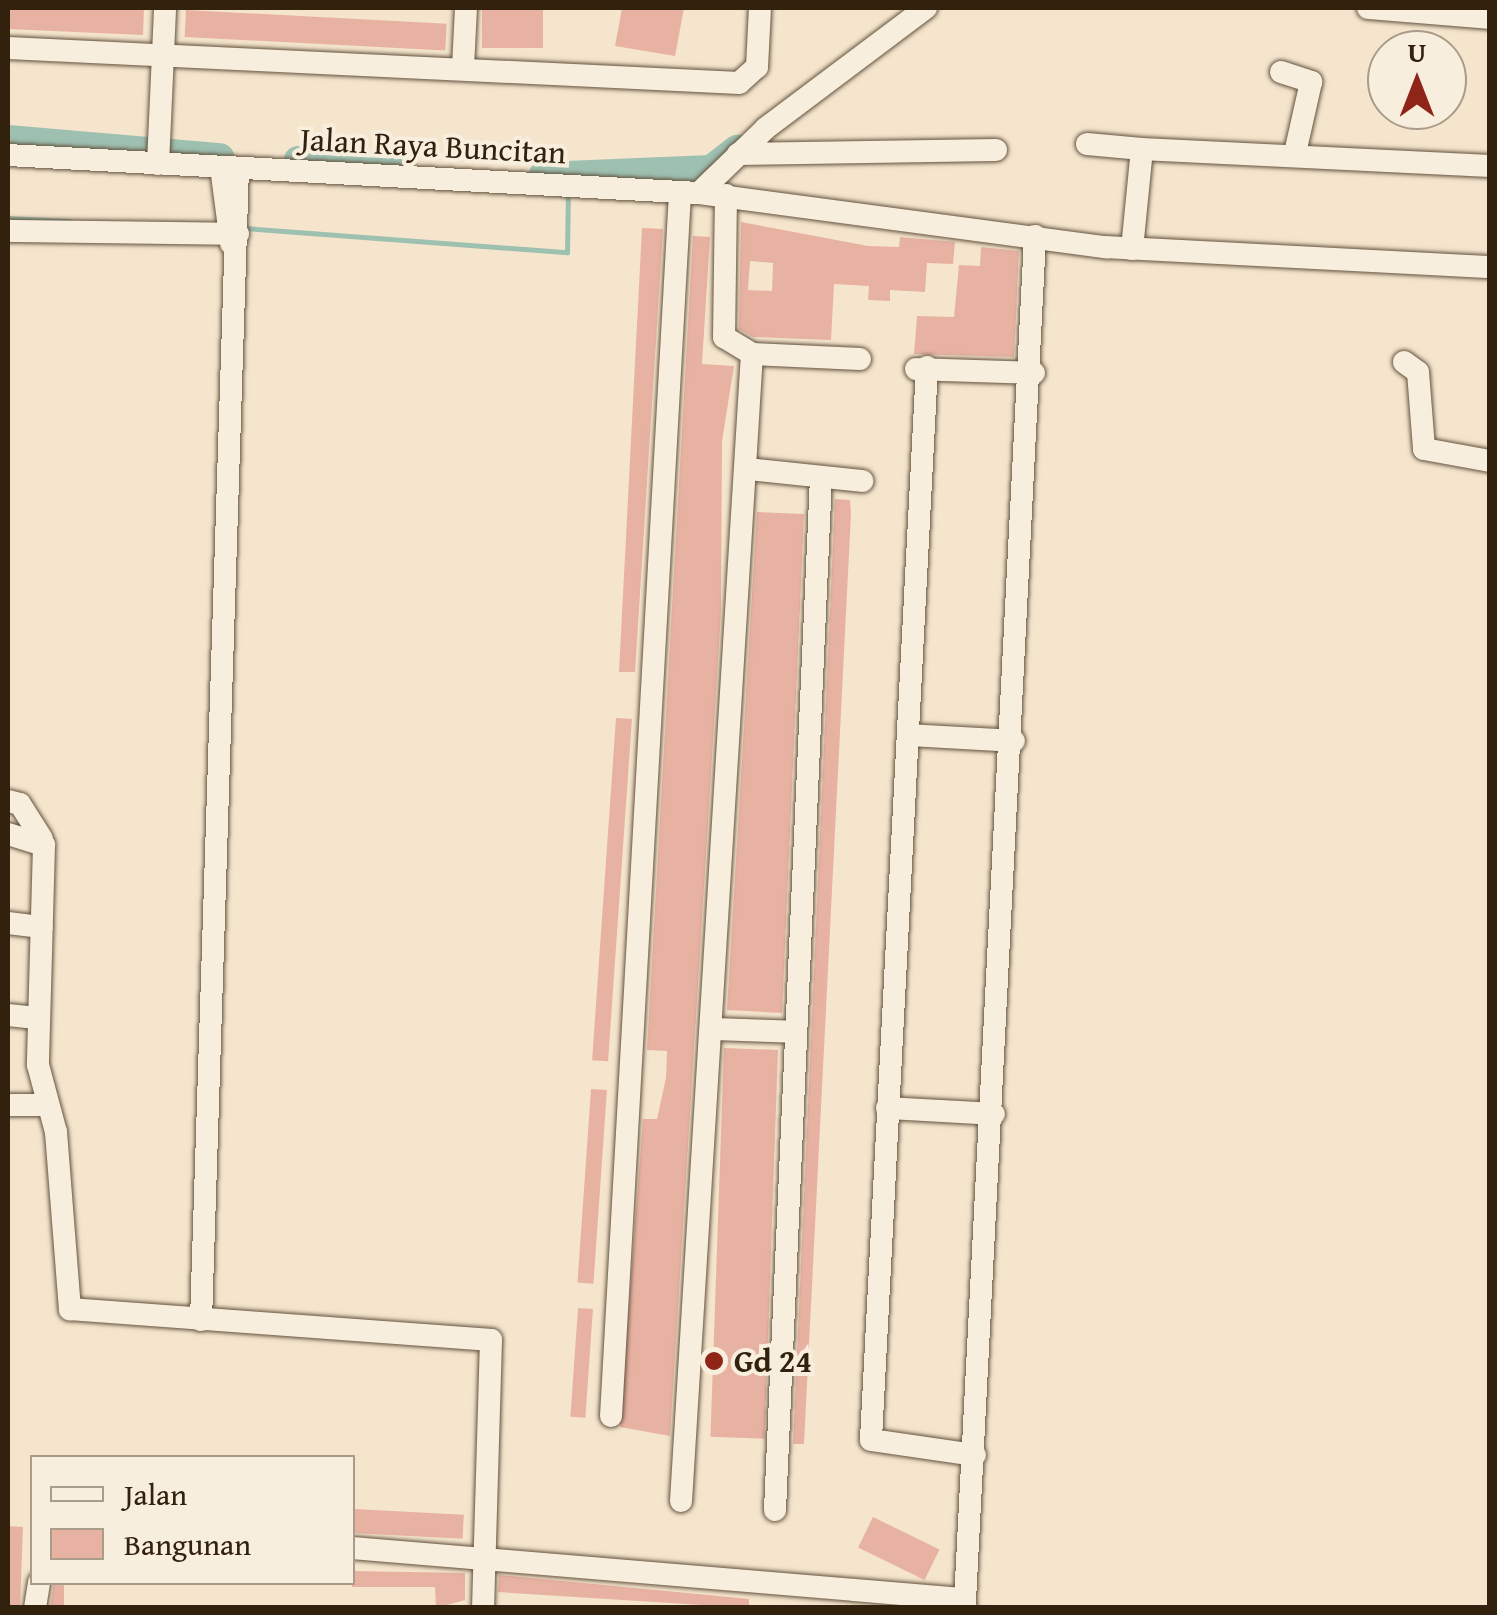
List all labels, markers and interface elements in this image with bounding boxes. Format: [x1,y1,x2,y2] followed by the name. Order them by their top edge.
[1367,30,1467,130] north arrow
[1408,31,1426,72] text: U
[299,120,567,172] street label: Jalan Raya Buncitan
[734,1342,812,1380] place label: Gd 24
[703,1350,725,1372] marker: Gd 24
[30,1455,355,1585] legend
[124,1472,187,1516] text: Jalan
[124,1522,251,1566] text: Bangunan

